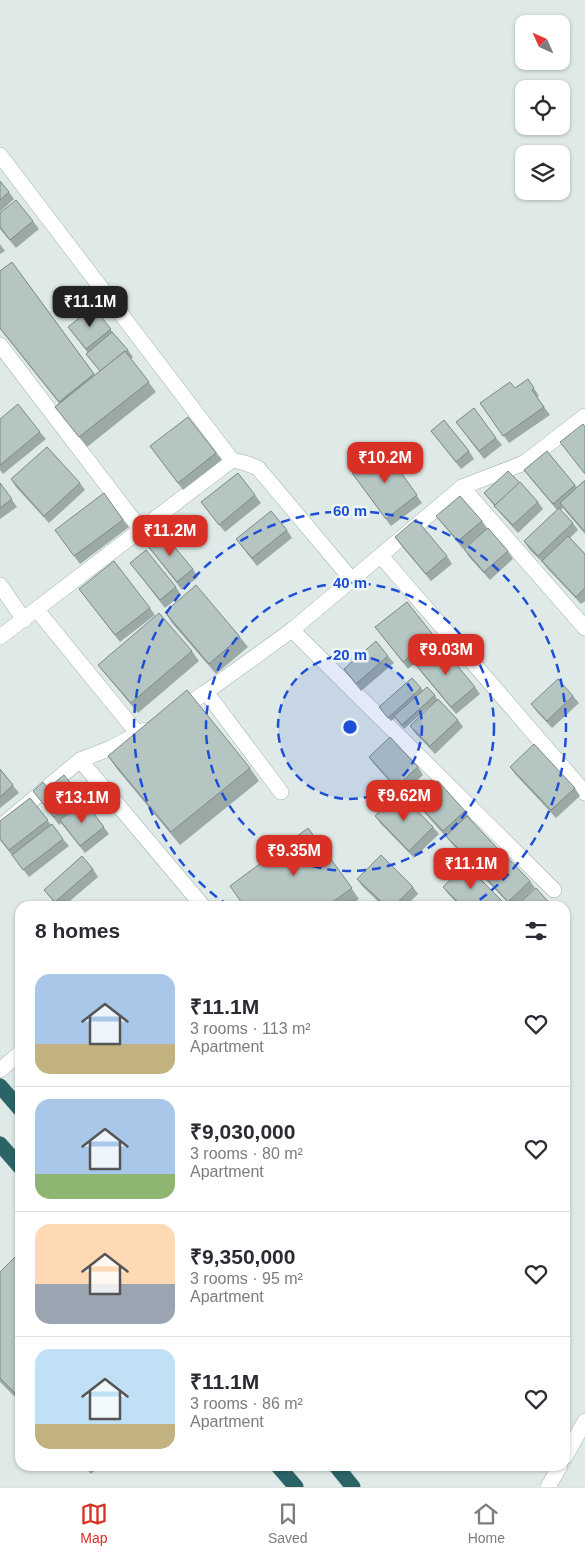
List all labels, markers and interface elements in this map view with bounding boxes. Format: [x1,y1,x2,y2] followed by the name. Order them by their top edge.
[515,15,570,70] north arrow
[515,15,570,200] map controls
[515,80,570,135] button: locate
[515,145,570,200] button: layers
[49,286,131,328] pin: ₹11.1M
[64,293,116,310] text: ₹11.1M
[344,442,426,484] pin: ₹10.2M
[358,449,412,466] text: ₹10.2M
[333,502,367,519] text: 60 m
[129,514,211,557] pin: ₹11.2M
[144,522,196,539] text: ₹11.2M
[333,574,367,591] text: 40 m
[405,634,487,676] pin: ₹9.03M
[419,641,473,658] text: ₹9.03M
[333,646,367,663] text: 20 m
[341,718,359,736] centre of rings
[363,780,445,822] pin: ₹9.62M
[41,782,123,824] pin: ₹13.1M
[377,787,431,804] text: ₹9.62M
[55,789,109,806] text: ₹13.1M
[253,834,335,877] pin: ₹9.35M
[267,842,321,859] text: ₹9.35M
[430,848,512,890] pin: ₹11.1M
[445,855,497,872] text: ₹11.1M
[522,917,550,945] icon: filters
[35,919,120,942] text: 8 homes
[75,994,135,1054] icon: home
[190,995,259,1018] text: ₹11.1M
[522,1010,550,1038] icon: heart
[190,1020,311,1037] text: 3 rooms · 113 m²
[190,1038,264,1055] text: Apartment
[75,1119,135,1179] icon: home
[190,1120,295,1143] text: ₹9,030,000
[522,1135,550,1163] icon: heart
[190,1145,303,1162] text: 3 rooms · 80 m²
[190,1163,264,1180] text: Apartment
[75,1244,135,1304] icon: home
[190,1245,295,1268] text: ₹9,350,000
[522,1260,550,1288] icon: heart
[190,1270,303,1287] text: 3 rooms · 95 m²
[190,1288,264,1305] text: Apartment
[75,1369,135,1429] icon: home
[190,1370,259,1393] text: ₹11.1M
[522,1385,550,1413] icon: heart
[190,1395,303,1412] text: 3 rooms · 86 m²
[190,1413,264,1430] text: Apartment
[80,1500,108,1546] tab: Map
[268,1500,308,1546] tab: Saved
[468,1500,505,1546] tab: Home

